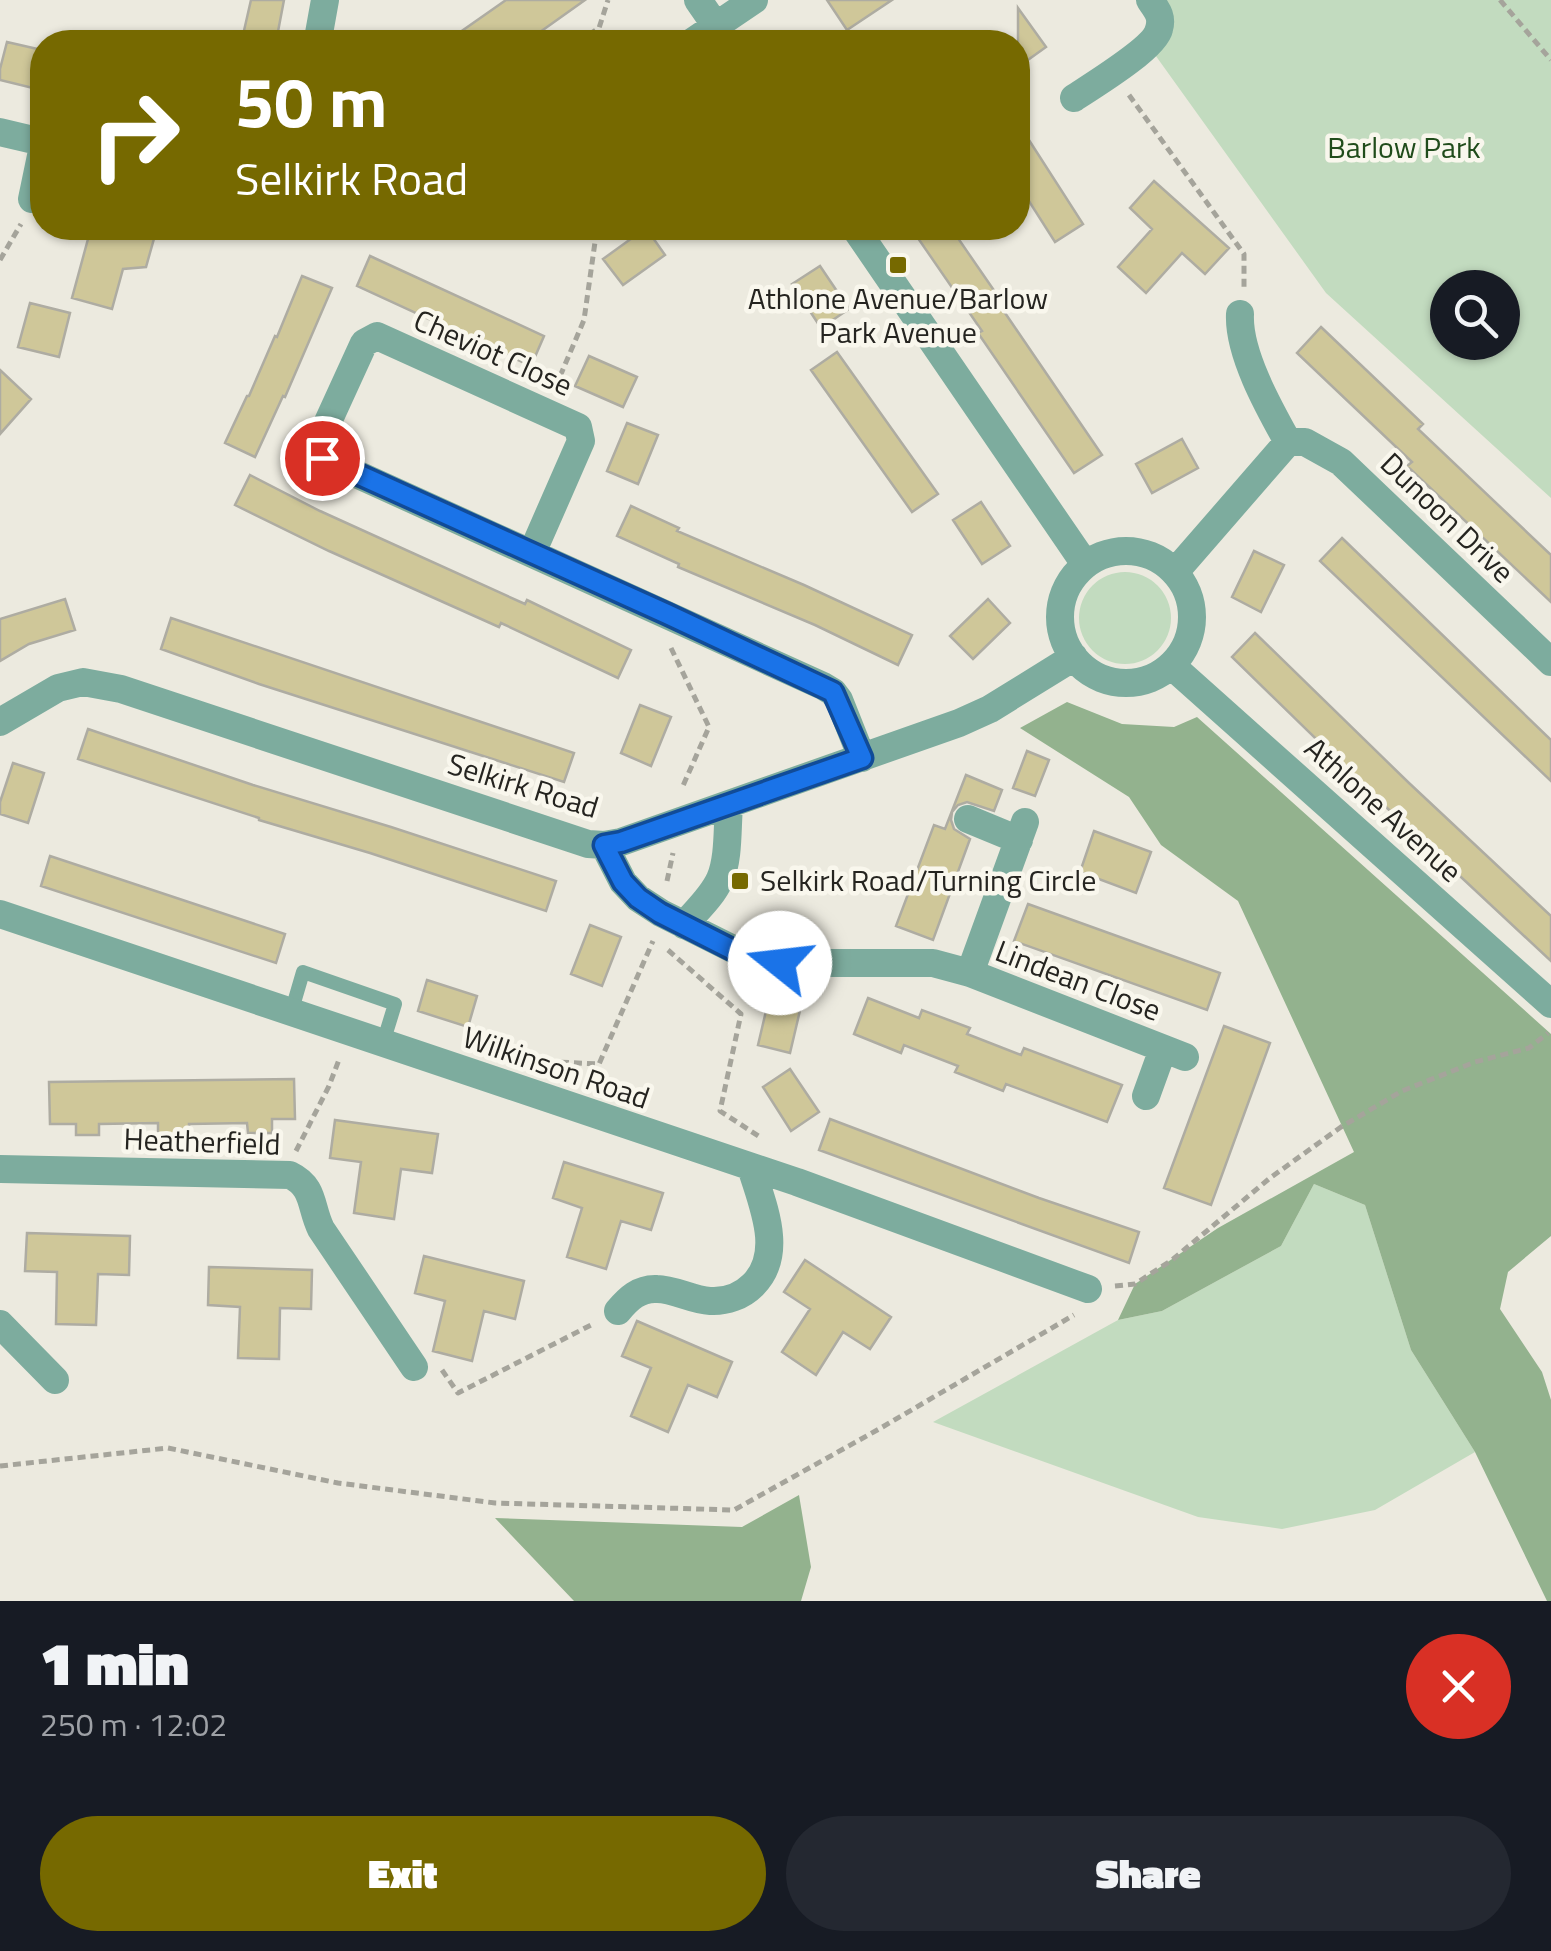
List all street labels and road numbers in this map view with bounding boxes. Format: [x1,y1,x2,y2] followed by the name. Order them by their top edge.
[407,297,580,408] street label: Cheviot Close
[1370,441,1525,593] street label: Dunoon Drive
[1295,726,1473,893] street label: Athlone Avenue
[442,740,604,830] street label: Selkirk Road
[989,927,1168,1033] street label: Lindean Close
[457,1014,656,1120] street label: Wilkinson Road
[123,1115,281,1167] street label: Heatherfield

